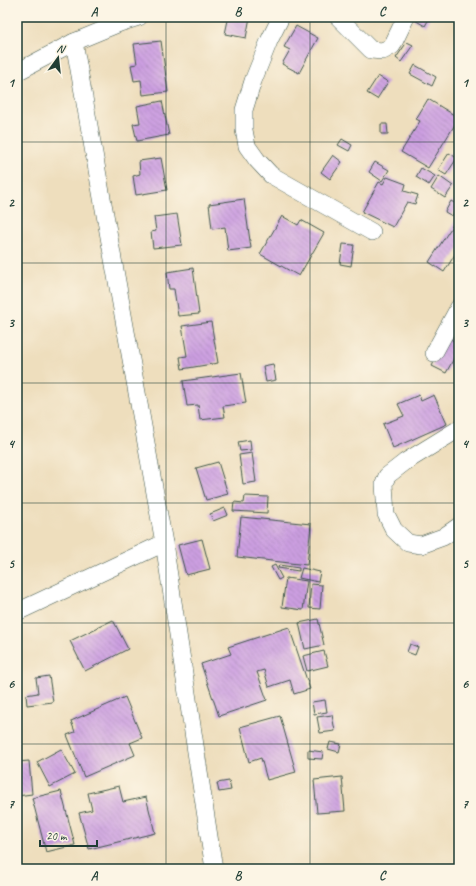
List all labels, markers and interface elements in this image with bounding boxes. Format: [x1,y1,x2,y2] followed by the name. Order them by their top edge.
[91,4,99,20] text: A
[235,4,243,20] text: B
[379,4,387,20] text: C
[38,38,78,78] north arrow
[55,41,68,57] text: N
[8,75,16,91] text: 1
[462,75,470,91] text: 1
[8,195,15,211] text: 2
[462,195,469,211] text: 2
[8,315,15,331] text: 3
[462,315,469,331] text: 3
[8,436,16,452] text: 4
[462,436,470,452] text: 4
[8,556,15,572] text: 5
[462,556,469,572] text: 5
[8,676,15,692] text: 6
[462,676,469,692] text: 6
[8,796,15,812] text: 7
[462,796,469,812] text: 7
[40,822,97,848] scale bar
[46,828,68,844] text: 20 m
[91,868,99,884] text: A
[235,868,243,884] text: B
[379,868,387,884] text: C

